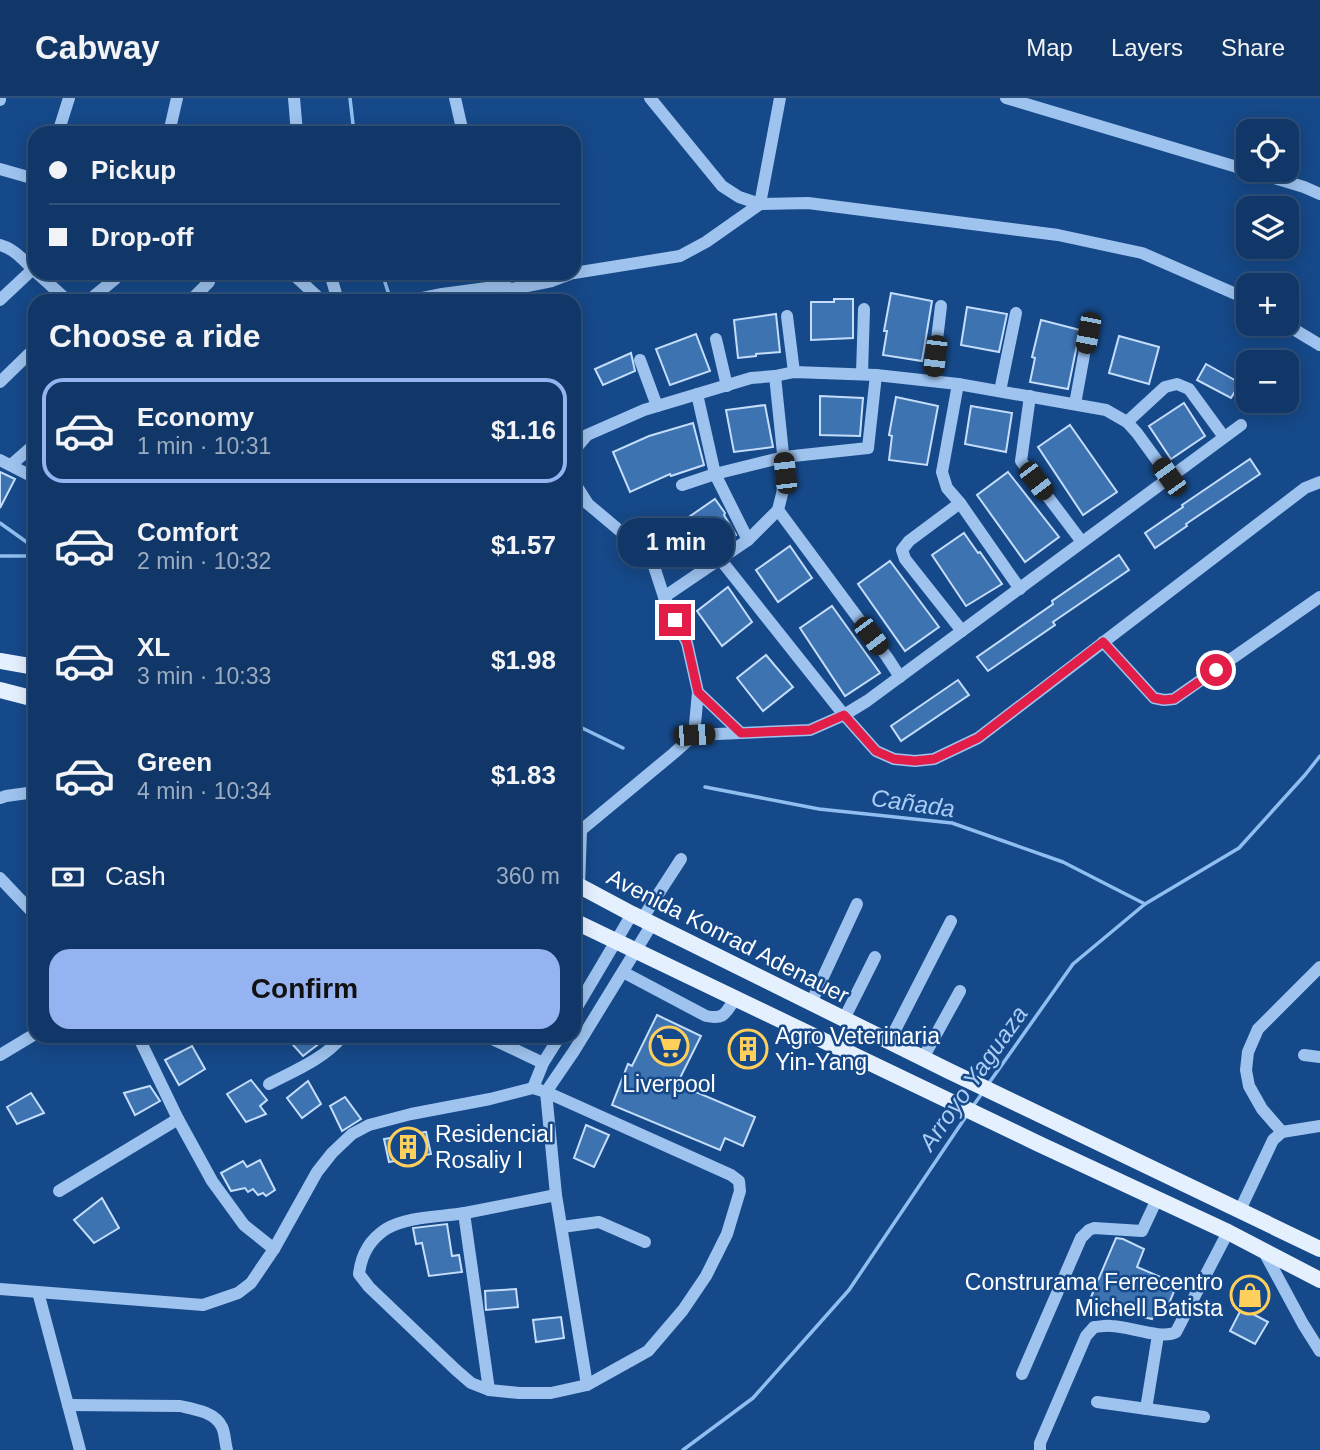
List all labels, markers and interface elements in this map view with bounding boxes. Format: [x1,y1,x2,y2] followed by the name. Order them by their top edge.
[35,29,160,66] text: Cabway
[1026,34,1073,61] text: Map
[1111,34,1183,61] text: Layers
[1221,34,1285,61] text: Share
[1236,119,1299,413] map controls
[1236,119,1299,182] button: locate
[91,155,176,185] text: Pickup
[1236,196,1299,259] button: layers
[91,222,194,252] text: Drop-off
[1236,273,1299,336] button: +
[1074,310,1103,356] car
[49,318,261,354] text: Choose a ride
[923,334,948,378] car
[1236,350,1299,413] button: −
[53,399,116,462] icon: car
[137,402,254,432] text: Economy
[491,415,556,445] text: $1.16
[137,433,271,459] text: 1 min · 10:31
[773,451,798,495] car
[1149,454,1190,500] car
[1015,458,1058,504] car
[53,514,116,577] icon: car
[137,517,238,547] text: Comfort
[617,518,733,568] callout: 1 min
[646,529,706,555] text: 1 min
[491,530,556,560] text: $1.57
[137,548,271,574] text: 2 min · 10:32
[659,604,691,636] route end
[850,613,893,659] car
[53,629,116,692] icon: car
[137,632,170,662] text: XL
[491,645,556,675] text: $1.98
[1200,654,1232,686] route start
[137,663,271,689] text: 3 min · 10:33
[673,723,716,747] car
[53,744,116,807] icon: car
[137,747,212,777] text: Green
[491,760,556,790] text: $1.83
[137,778,271,804] text: 4 min · 10:34
[869,784,957,822] water label: Cañada
[49,858,87,896] icon: cash
[105,861,166,891] text: Cash
[496,863,560,889] text: 360 m
[603,864,854,1009] street label: Avenida Konrad Adenauer
[49,949,560,1029] button: Confirm
[912,1001,1033,1157] water label: Arroyo Yaguaza
[775,1023,940,1075] place label: Agro Veterinaria Yin-Yang
[648,1025,690,1067] supermarket icon: Liverpool
[727,1028,769,1070] building icon: Agro Veterinaria Yin-Yang
[622,1071,716,1097] place label: Liverpool
[435,1121,554,1173] place label: Residencial Rosaliy I
[387,1126,429,1168] building icon: Residencial Rosaliy I
[965,1269,1223,1321] place label: Construrama Ferrecentro Michell Batista
[1229,1274,1271,1316] shop icon: Construrama Ferrecentro Michell Batista

